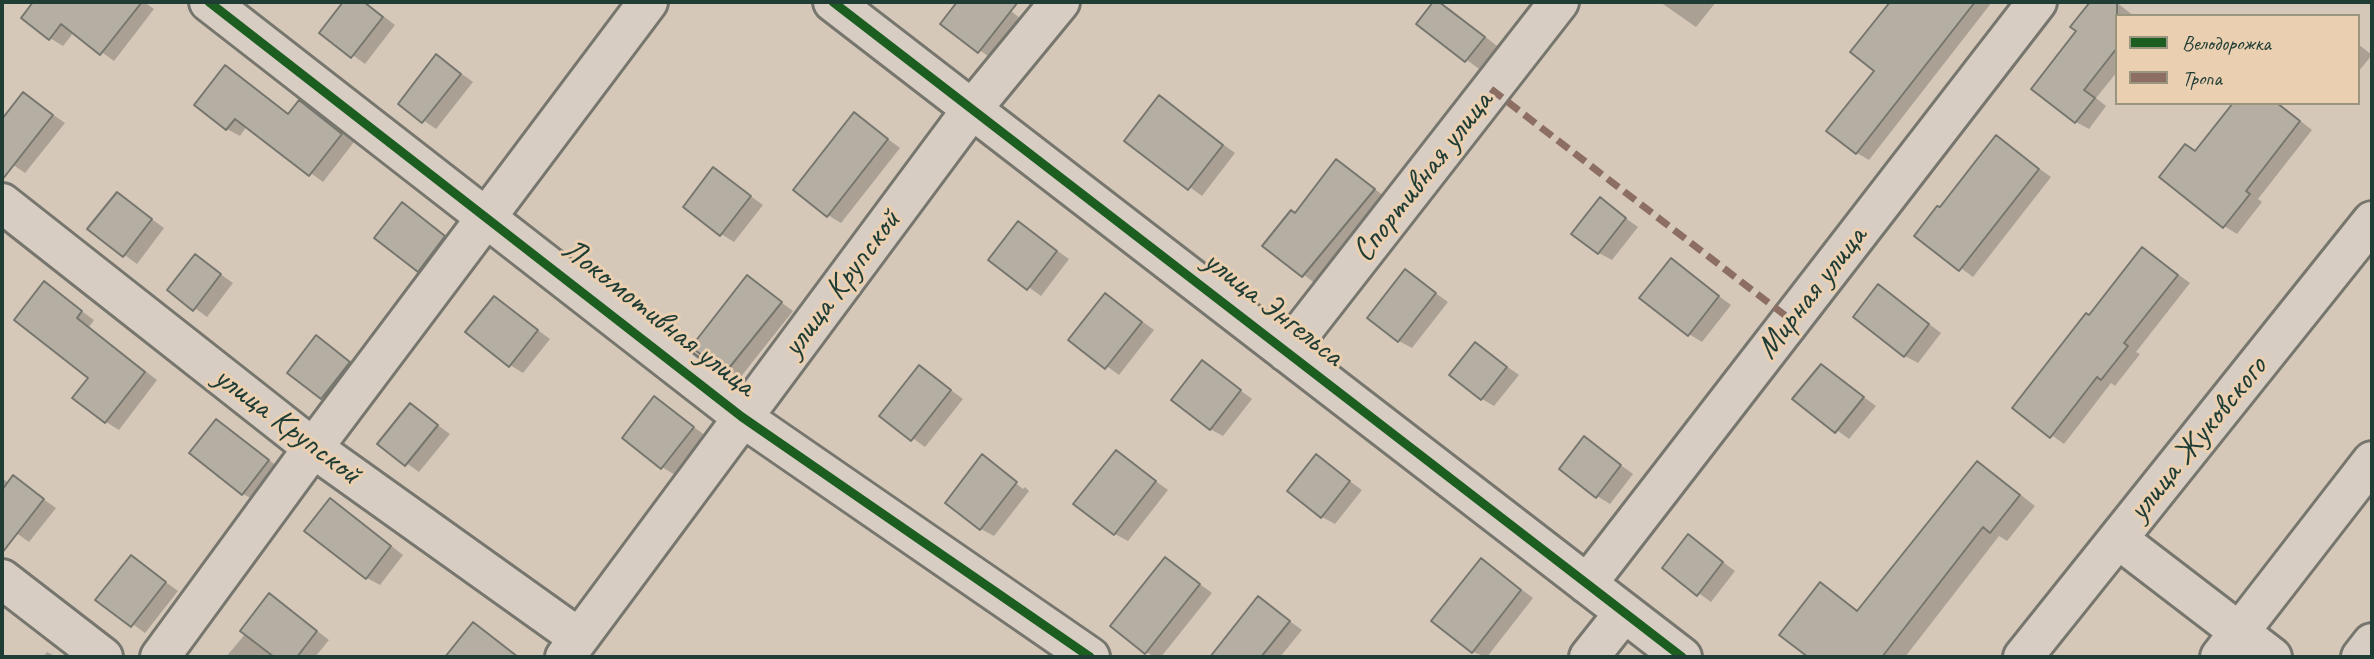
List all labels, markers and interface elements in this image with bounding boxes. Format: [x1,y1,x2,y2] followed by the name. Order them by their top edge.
[2115,14,2360,105] legend
[2182,30,2271,56] text: Велодорожка
[2182,65,2222,91] text: Тропа
[1344,84,1502,270] street label: Спортивная улица
[774,202,910,366] street label: улица Крупской
[1748,219,1876,367] street label: Мирная улица
[553,230,763,406] street label: Локомотивная улица
[1195,242,1351,376] street label: улица Энгельса
[2120,349,2276,529] street label: улица Жуковского
[205,358,369,494] street label: улица Крупской

